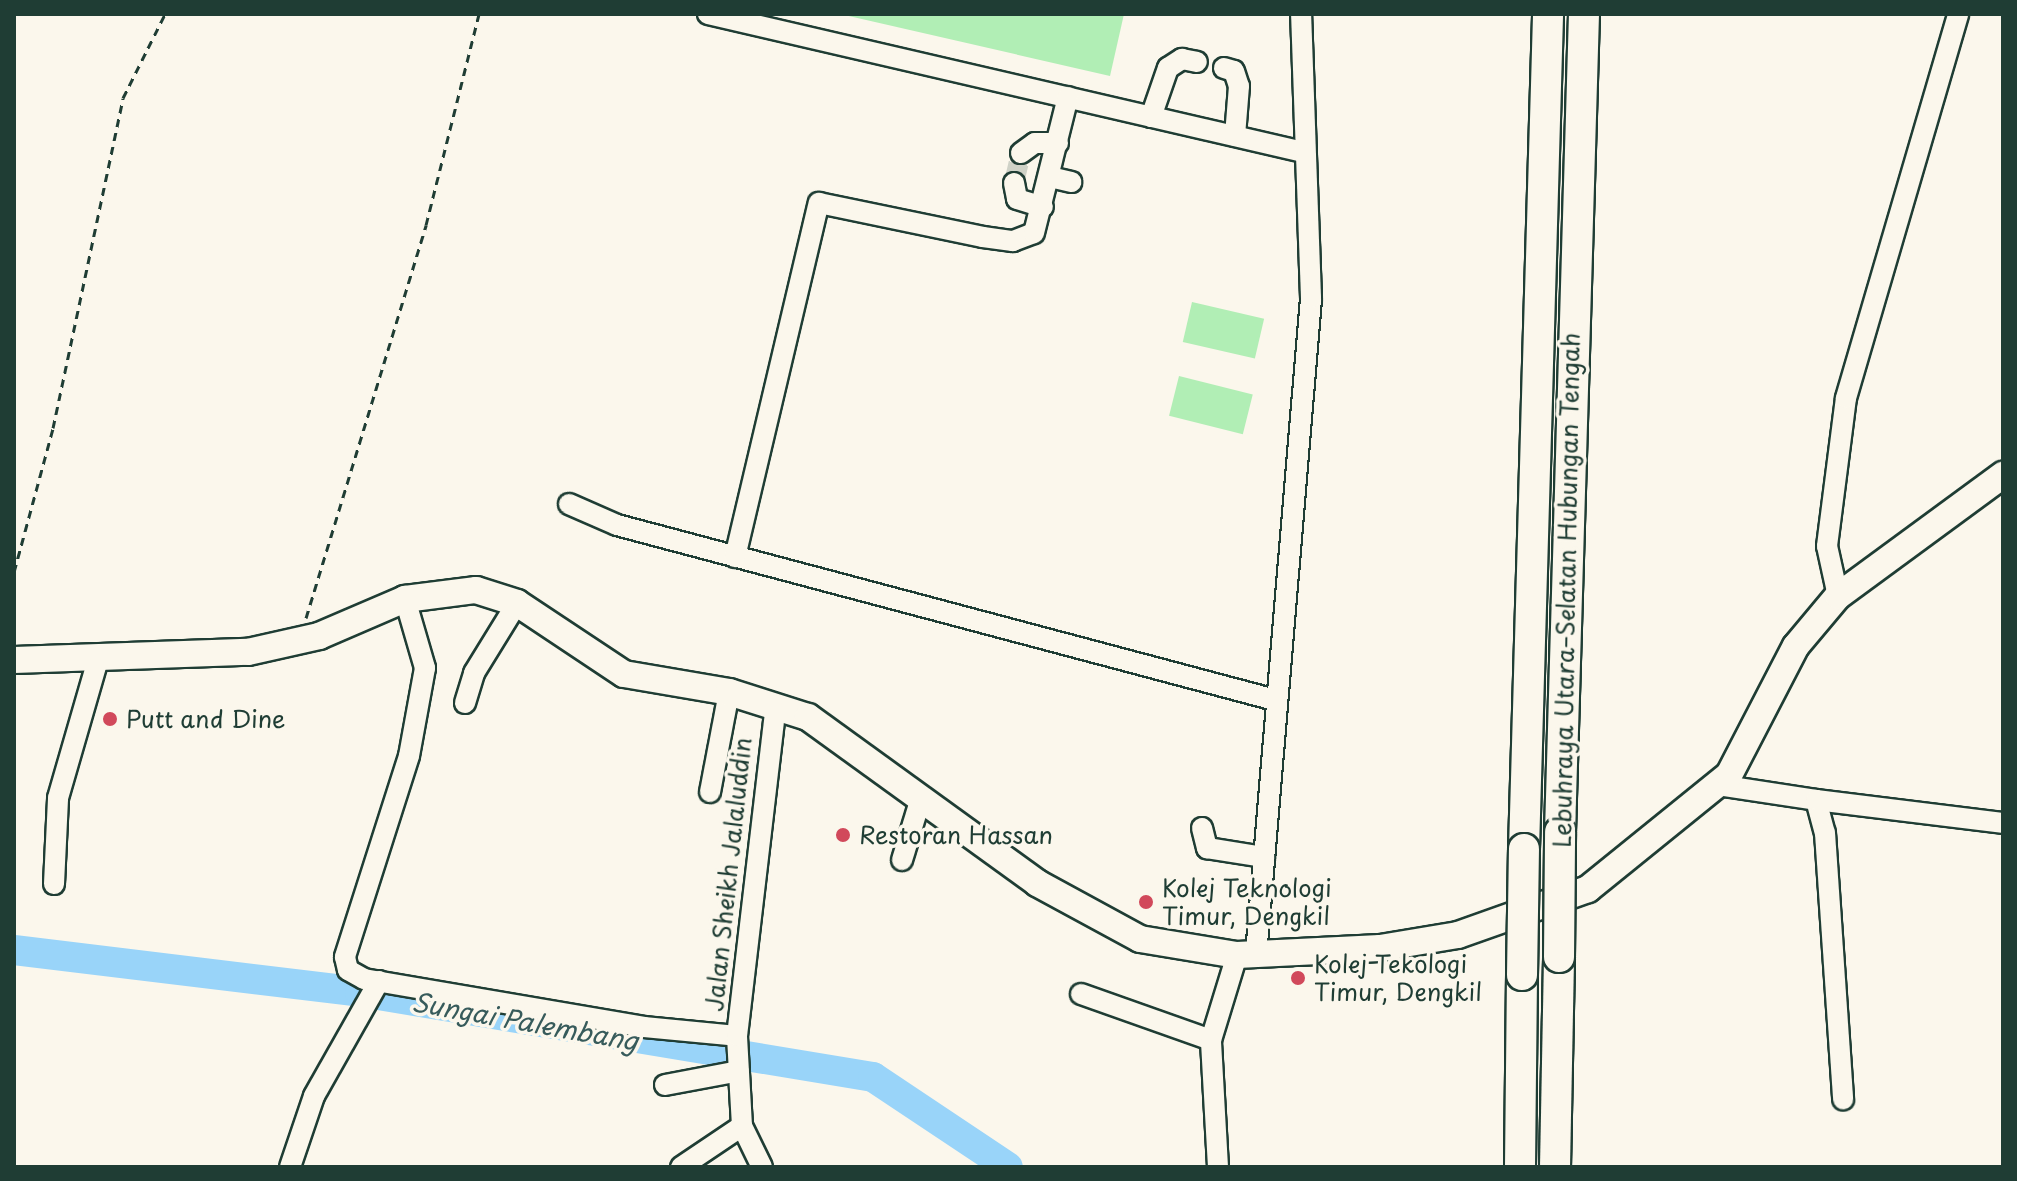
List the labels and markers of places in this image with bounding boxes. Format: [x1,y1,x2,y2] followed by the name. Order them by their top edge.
[126,705,288,733] place label: Putt and Dine
[101,710,119,728] marker: Putt and Dine
[859,821,1055,849] place label: Restoran Hassan
[834,826,852,844] marker: Restoran Hassan
[1162,874,1333,930] place label: Kolej Teknologi Timur, Dengkil
[1137,893,1155,911] marker: Kolej Teknologi Timur, Dengkil
[1314,950,1483,1006] place label: Kolej Tekologi Timur, Dengkil
[1289,969,1307,987] marker: Kolej Tekologi Timur, Dengkil

